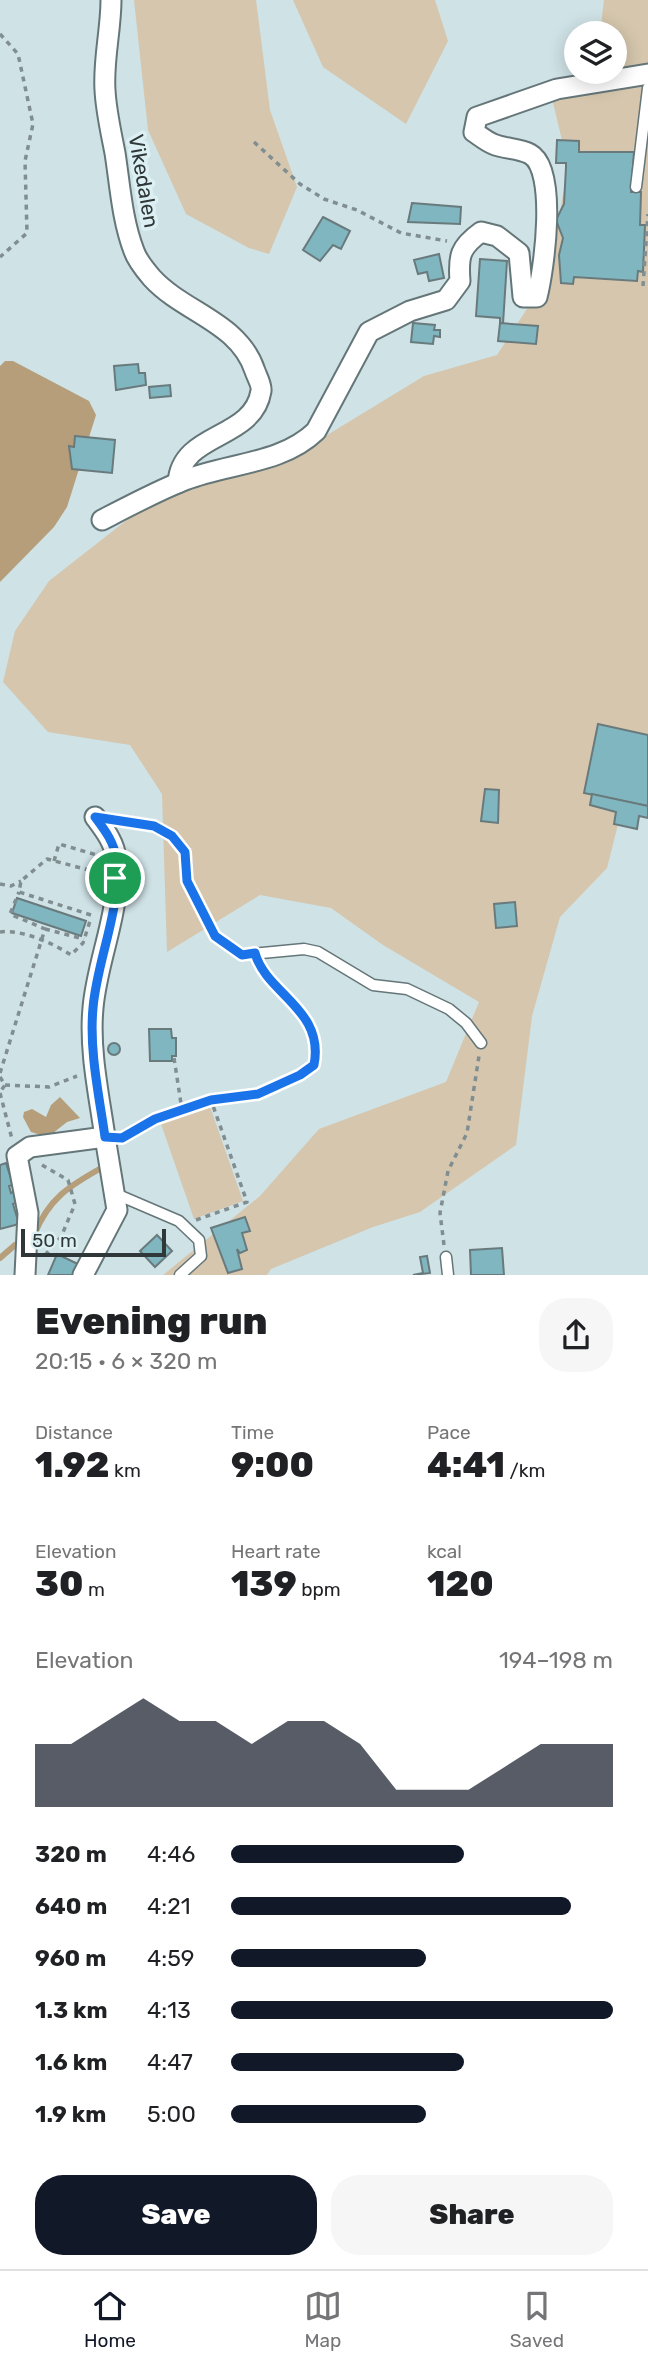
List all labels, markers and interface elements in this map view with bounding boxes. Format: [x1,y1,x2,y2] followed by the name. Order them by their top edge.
[564,21,627,84] map controls
[564,21,627,84] button: layers
[123,132,165,230] street label: Vikedalen
[85,848,145,908] pin
[96,859,134,897] icon: arrive
[21,1226,166,1258] scale bar
[32,1229,77,1252] text: 50 m
[35,1298,268,1344] text: Evening run
[539,1298,613,1372] button: share
[35,1347,217,1375] text: 20:15 · 6 × 320 m
[35,1421,113,1444] text: Distance
[231,1421,274,1444] text: Time
[427,1421,471,1444] text: Pace
[35,1444,109,1486] text: 1.92
[231,1444,314,1486] text: 9:00
[427,1444,505,1486] text: 4:41
[109,1459,141,1482] text: km
[505,1459,545,1482] text: /km
[35,1540,116,1563] text: Elevation
[231,1540,321,1563] text: Heart rate
[427,1540,462,1563] text: kcal
[35,1563,83,1605] text: 30
[231,1563,297,1605] text: 139
[427,1563,494,1605] text: 120
[83,1578,105,1601] text: m
[297,1578,341,1601] text: bpm
[35,1646,134,1674] text: Elevation
[499,1646,613,1674] text: 194–198 m
[35,1840,107,1868] text: 320 m
[147,1840,195,1868] text: 4:46
[35,1892,107,1920] text: 640 m
[147,1892,191,1920] text: 4:21
[35,1944,106,1972] text: 960 m
[147,1944,194,1972] text: 4:59
[35,1996,108,2024] text: 1.3 km
[147,1996,191,2024] text: 4:13
[35,2048,107,2076] text: 1.6 km
[147,2048,193,2076] text: 4:47
[35,2100,106,2128] text: 1.9 km
[147,2100,196,2128] text: 5:00
[35,2175,317,2255] button: Save
[331,2175,613,2255] button: Share
[84,2287,136,2352] tab: Home
[304,2287,342,2352] tab: Map
[510,2287,564,2352] tab: Saved

